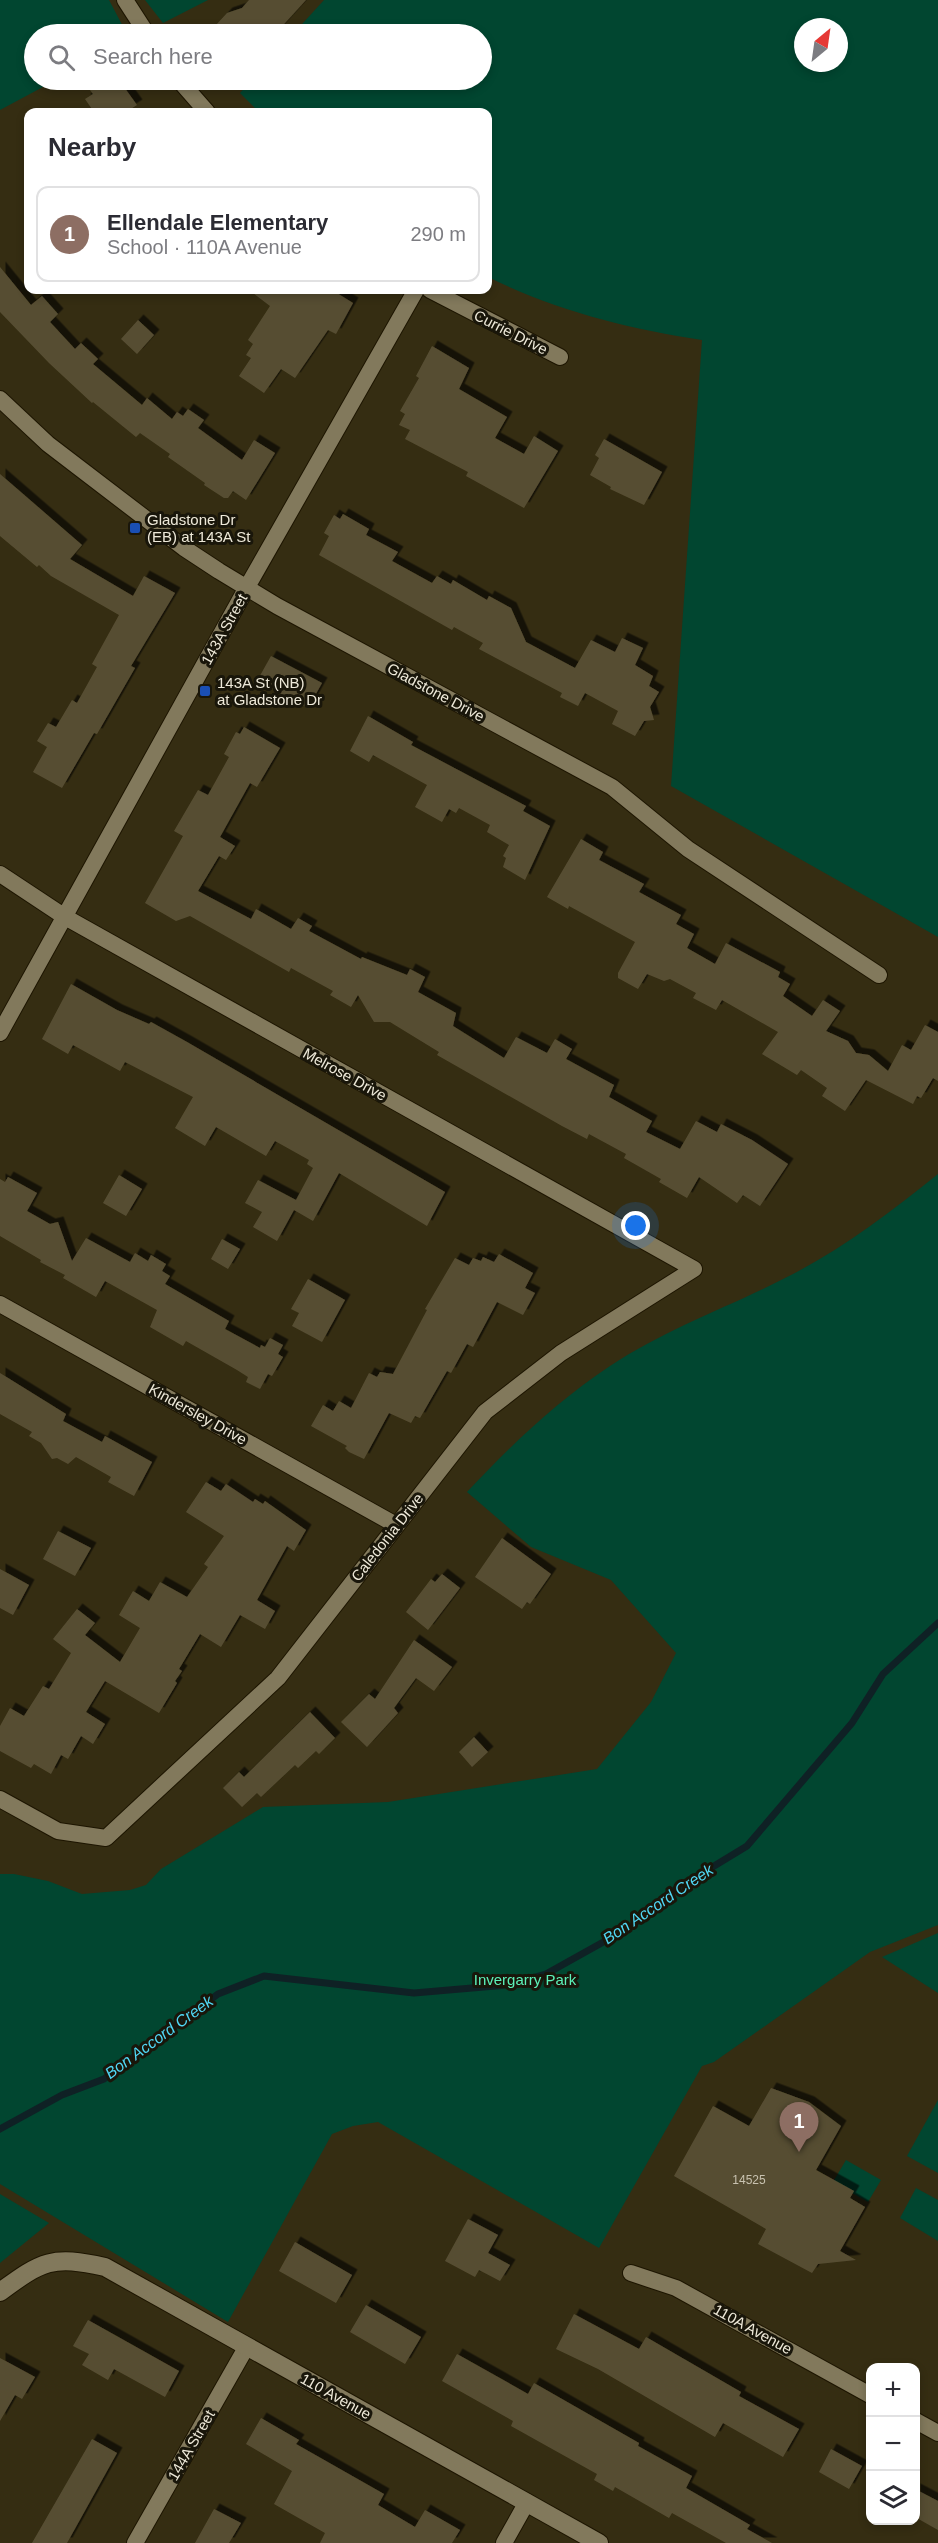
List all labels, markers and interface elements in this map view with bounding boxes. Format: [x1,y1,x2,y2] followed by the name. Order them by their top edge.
[794,18,848,72] north arrow
[24,24,492,90] search box
[45,41,78,74] icon: search
[93,44,213,69] text: Search here
[48,132,136,162] text: Nearby
[107,210,328,235] text: Ellendale Elementary
[64,223,75,245] text: 1
[410,223,466,245] text: 290 m
[107,236,302,258] text: School · 110A Avenue
[471,306,551,358] street label: Currie Drive
[147,511,251,545] place label: Gladstone Dr (EB) at 143A St
[128,521,142,535] marker: Gladstone Dr (EB) at 143A St
[198,590,251,667] street label: 143A Street
[385,659,487,725] street label: Gladstone Drive
[217,674,322,708] place label: 143A St (NB) at Gladstone Dr
[198,684,212,698] marker: 143A St (NB) at Gladstone Dr
[300,1044,390,1104] street label: Melrose Drive
[621,1211,650,1240] your location
[146,1380,250,1448] street label: Kindersley Drive
[347,1490,427,1584] street label: Caledonia Drive
[600,1860,717,1947] water label: Bon Accord Creek
[474,1971,577,1988] park label: Invergarry Park
[102,1992,217,2082] water label: Bon Accord Creek
[780,2102,818,2152] pin: 1
[732,2173,766,2187] house number: 14525
[711,2300,795,2358] street label: 110A Avenue
[866,2363,920,2525] map controls
[866,2363,920,2417] button: +
[298,2370,374,2422] street label: 110 Avenue
[164,2406,218,2483] street label: 144A Street
[866,2417,920,2471] button: −
[866,2471,920,2525] button: layers

